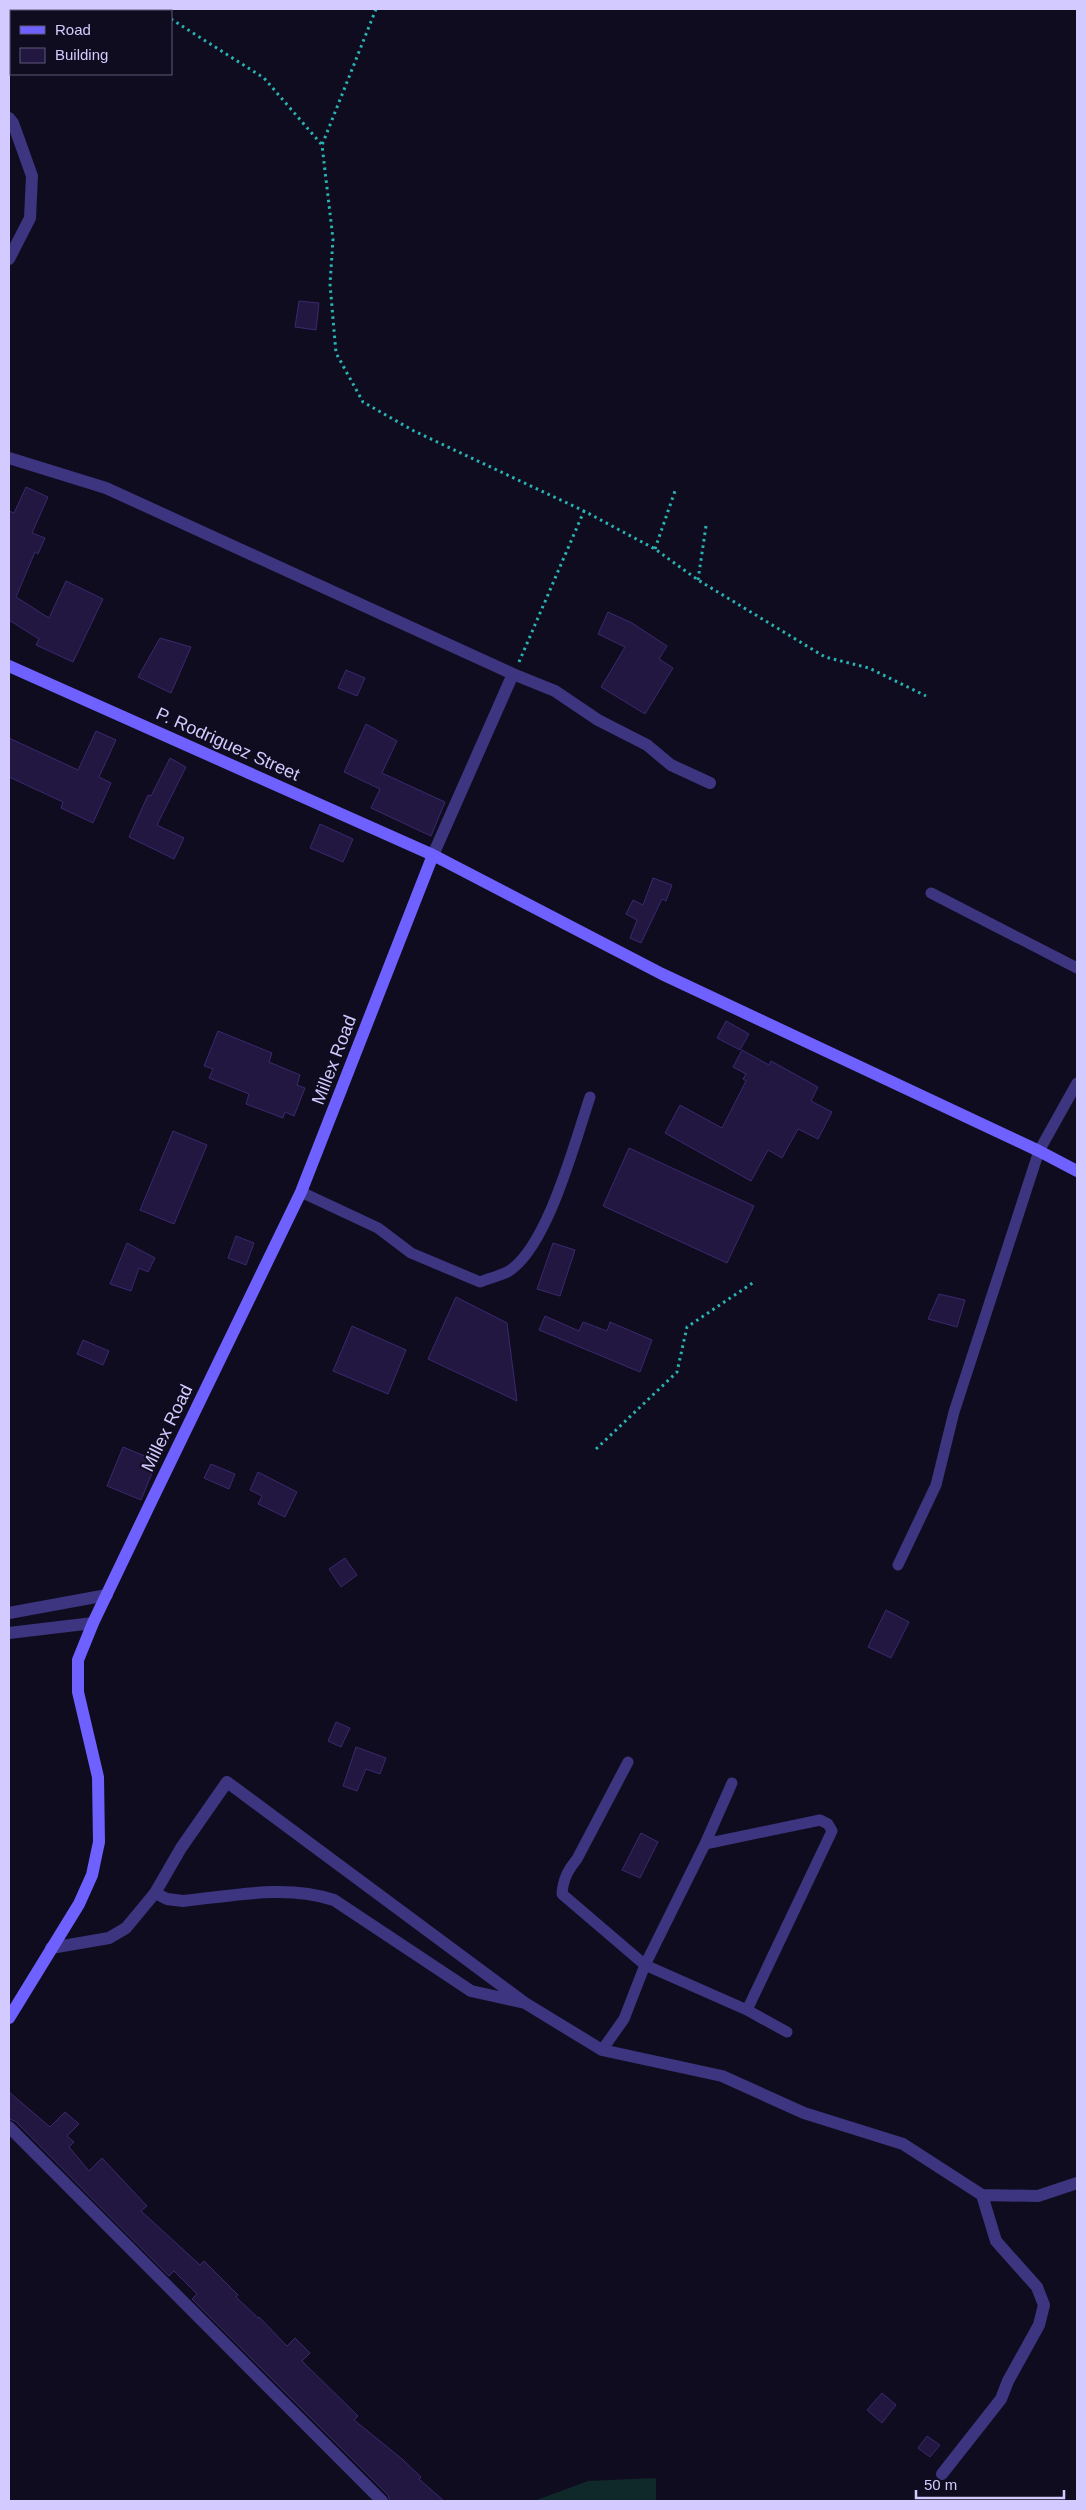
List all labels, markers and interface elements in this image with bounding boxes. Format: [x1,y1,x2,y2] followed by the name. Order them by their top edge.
[10,10,172,75] legend
[55,21,91,38] text: Road
[55,46,108,63] text: Building
[153,703,303,785] street label: P. Rodriguez Street
[308,1013,360,1107] street label: Millex Road
[137,1381,197,1475] street label: Millex Road
[916,2468,1064,2500] scale bar
[924,2476,957,2493] text: 50 m

